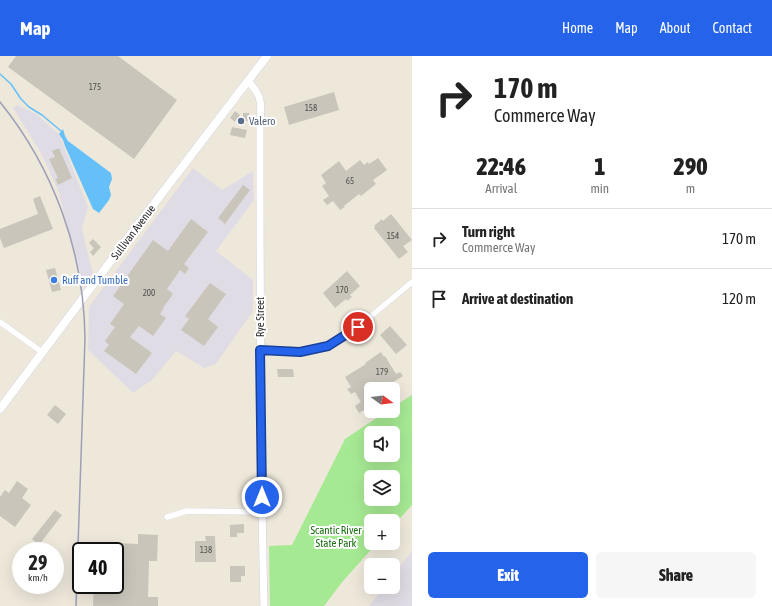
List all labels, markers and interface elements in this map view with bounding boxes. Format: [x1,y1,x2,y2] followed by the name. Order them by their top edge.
[20,17,51,39] text: Map
[562,20,593,36] text: Home
[615,20,638,36] text: Map
[660,20,691,36] text: About
[713,20,752,36] text: Contact
[428,72,480,124] icon: right
[494,72,557,104] text: 170 m
[89,82,101,92] house number: 175
[305,103,317,113] house number: 158
[494,105,596,126] text: Commerce Way
[249,115,275,127] place label: Valero
[236,116,246,126] marker: Valero
[477,153,526,180] text: 22:46
[594,153,605,180] text: 1
[674,153,707,180] text: 290
[346,176,354,186] house number: 65
[485,181,517,196] text: Arrival
[590,181,609,196] text: min
[686,181,695,196] text: m
[109,202,157,262] street label: Sullivan Avenue
[462,223,515,240] text: Turn right
[428,228,450,250] icon: right
[722,230,756,247] text: 170 m
[387,231,399,241] house number: 154
[462,240,535,255] text: Commerce Way
[62,274,128,286] place label: Ruff and Tumble
[49,275,59,285] marker: Ruff and Tumble
[336,285,348,295] house number: 170
[143,288,155,298] house number: 200
[428,288,450,310] icon: arrive
[462,290,573,307] text: Arrive at destination
[722,290,756,307] text: 120 m
[254,297,266,337] street label: Rye Street
[341,310,375,344] pin
[347,316,369,338] icon: arrive
[376,367,388,377] house number: 179
[364,382,400,418] north arrow
[364,382,400,594] map controls
[364,426,400,462] button: sound
[364,470,400,506] button: layers
[241,476,283,518] position arrow
[364,514,400,550] button: +
[310,524,362,549] park label: Scantic River State Park
[72,542,124,594] speed limit sign: 40
[200,545,212,555] house number: 138
[29,551,47,574] text: 29
[428,552,588,598] button: Exit
[596,552,756,598] button: Share
[364,558,400,594] button: −
[28,572,48,583] text: km/h

